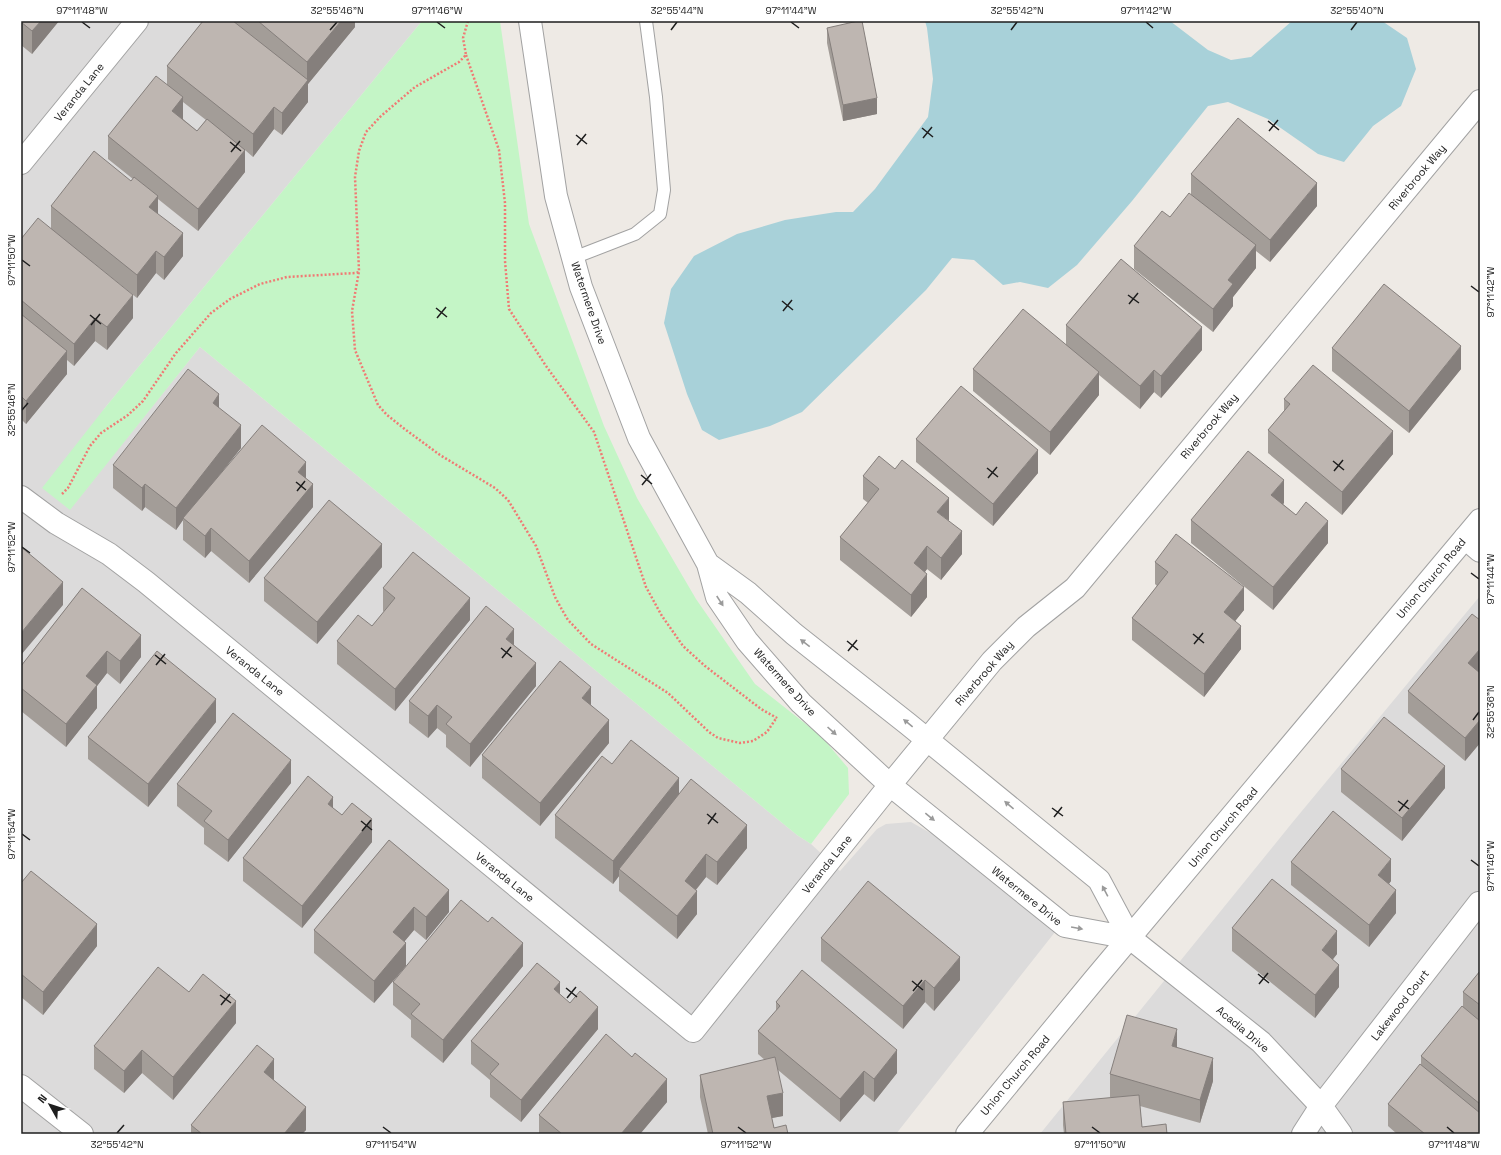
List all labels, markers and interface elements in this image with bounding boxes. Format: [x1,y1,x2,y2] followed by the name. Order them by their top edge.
[56,4,108,17] text: 97°11'48"W
[310,4,364,17] text: 32°55'46"N
[411,4,463,17] text: 97°11'46"W
[651,4,703,17] text: 32°55'44"N
[766,4,817,17] text: 97°11'44"W
[990,4,1044,17] text: 32°55'42"N
[1120,4,1172,17] text: 97°11'42"W
[1330,4,1384,17] text: 32°55'40"N
[51,60,107,124] street label: Veranda Lane
[1385,141,1449,213] street label: Riverbrook Way
[5,234,18,286] text: 97°11'50"W
[568,260,610,346] street label: Watermere Drive
[1484,266,1497,318] text: 97°11'42"W
[5,383,18,437] text: 32°55'46"N
[1177,390,1241,462] street label: Riverbrook Way
[5,521,18,573] text: 97°11'52"W
[1393,535,1469,621] street label: Union Church Road
[1484,553,1497,604] text: 97°11'44"W
[716,596,724,606] one-way arrow
[952,638,1016,708] street label: Riverbrook Way
[800,639,811,647] one-way arrow
[223,643,287,699] street label: Veranda Lane
[751,645,819,719] street label: Watermere Drive
[1484,685,1497,739] text: 32°55'36"N
[902,719,913,728] one-way arrow
[827,726,836,735] one-way arrow
[1185,784,1261,870] street label: Union Church Road
[1003,801,1014,810] one-way arrow
[5,808,18,860] text: 97°11'54"W
[924,812,935,821] one-way arrow
[799,832,855,896] street label: Veranda Lane
[1484,840,1497,892] text: 97°11'46"W
[473,849,537,905] street label: Veranda Lane
[989,863,1065,929] street label: Watermere Drive
[1102,885,1108,897] one-way arrow
[1070,926,1083,932] one-way arrow
[1368,967,1432,1043] street label: Lakewood Court
[1214,1003,1272,1055] street label: Acadia Drive
[977,1032,1053,1118] street label: Union Church Road
[30,1085,70,1125] north arrow
[34,1091,50,1106] text: N
[90,1138,144,1151] text: 32°55'42"N
[365,1138,417,1151] text: 97°11'54"W
[720,1138,772,1151] text: 97°11'52"W
[1074,1138,1126,1151] text: 97°11'50"W
[1428,1138,1480,1151] text: 97°11'48"W

